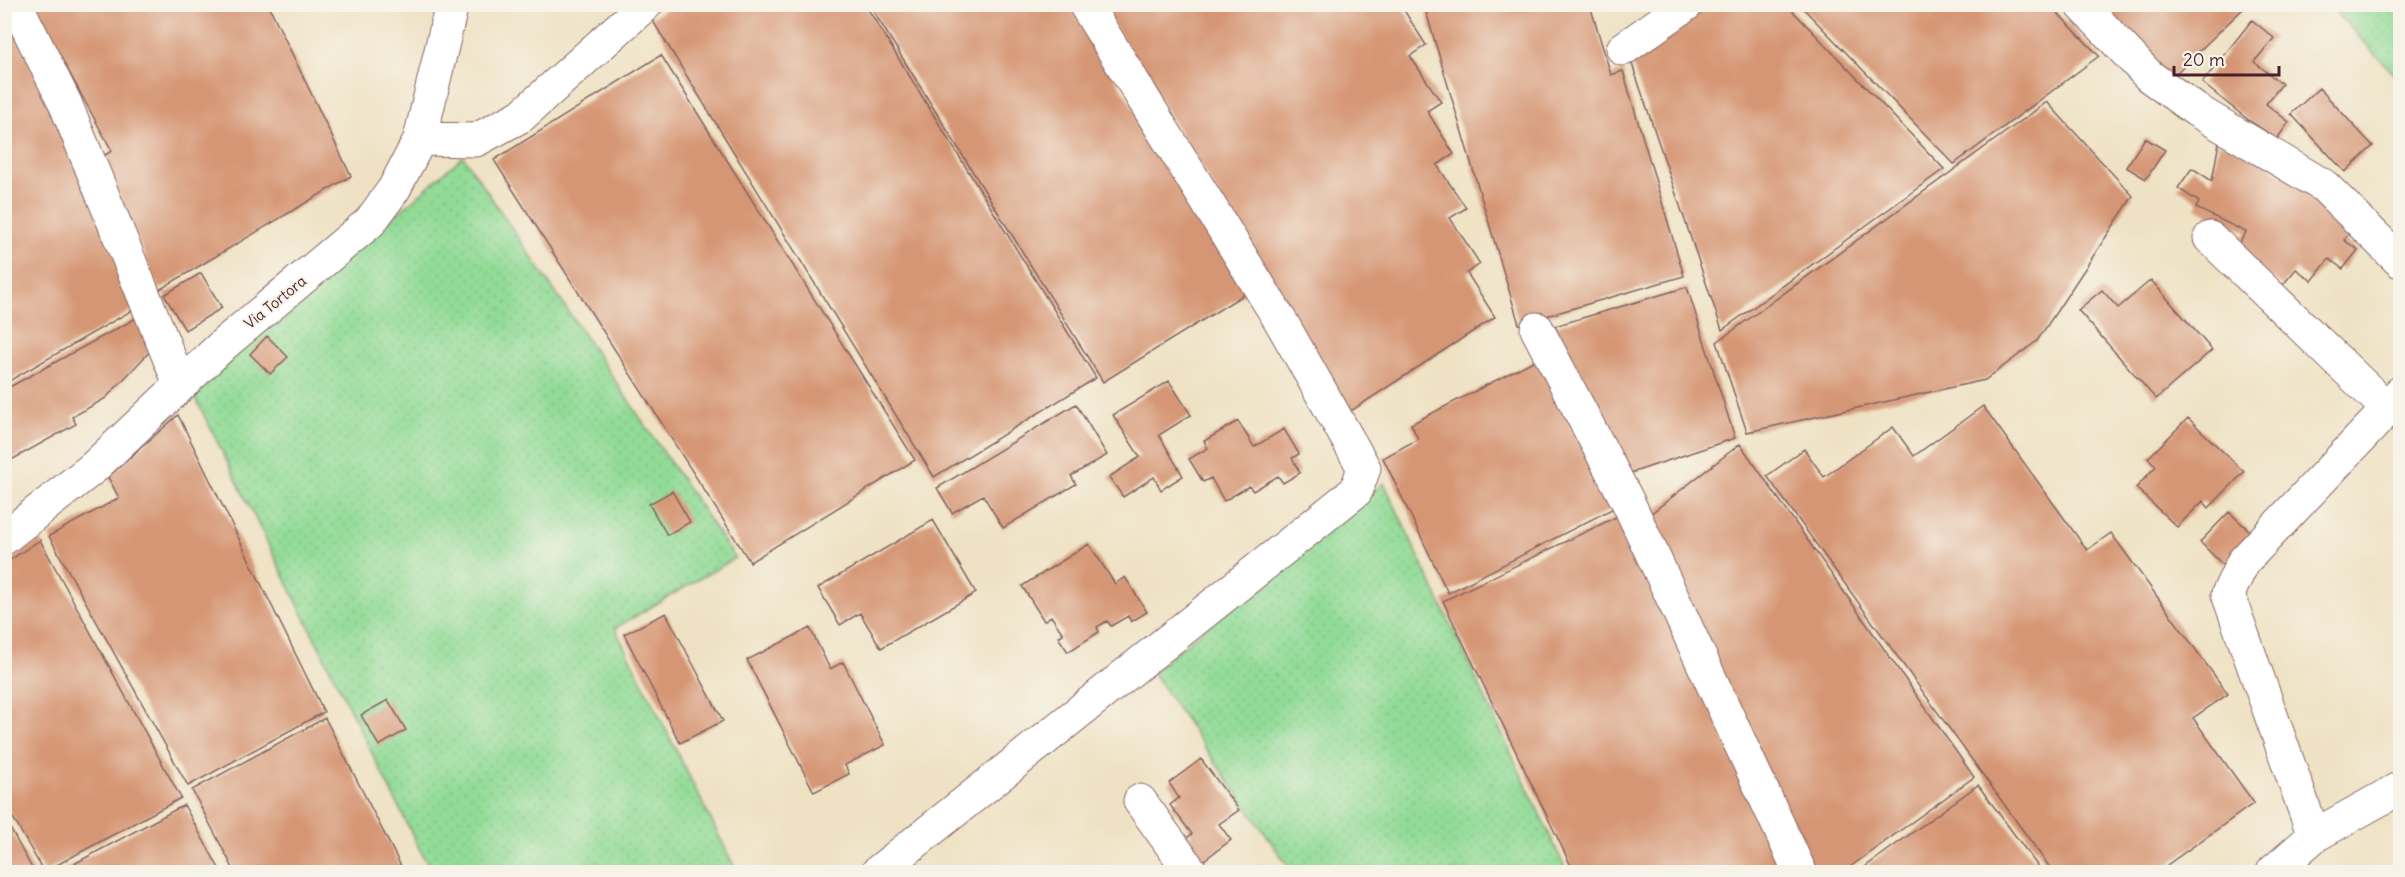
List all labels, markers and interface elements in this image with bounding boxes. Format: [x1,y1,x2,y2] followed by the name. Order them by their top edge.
[2174,39,2279,77] scale bar
[2183,48,2225,71] text: 20 m
[240,271,310,333] street label: Via Tortora

